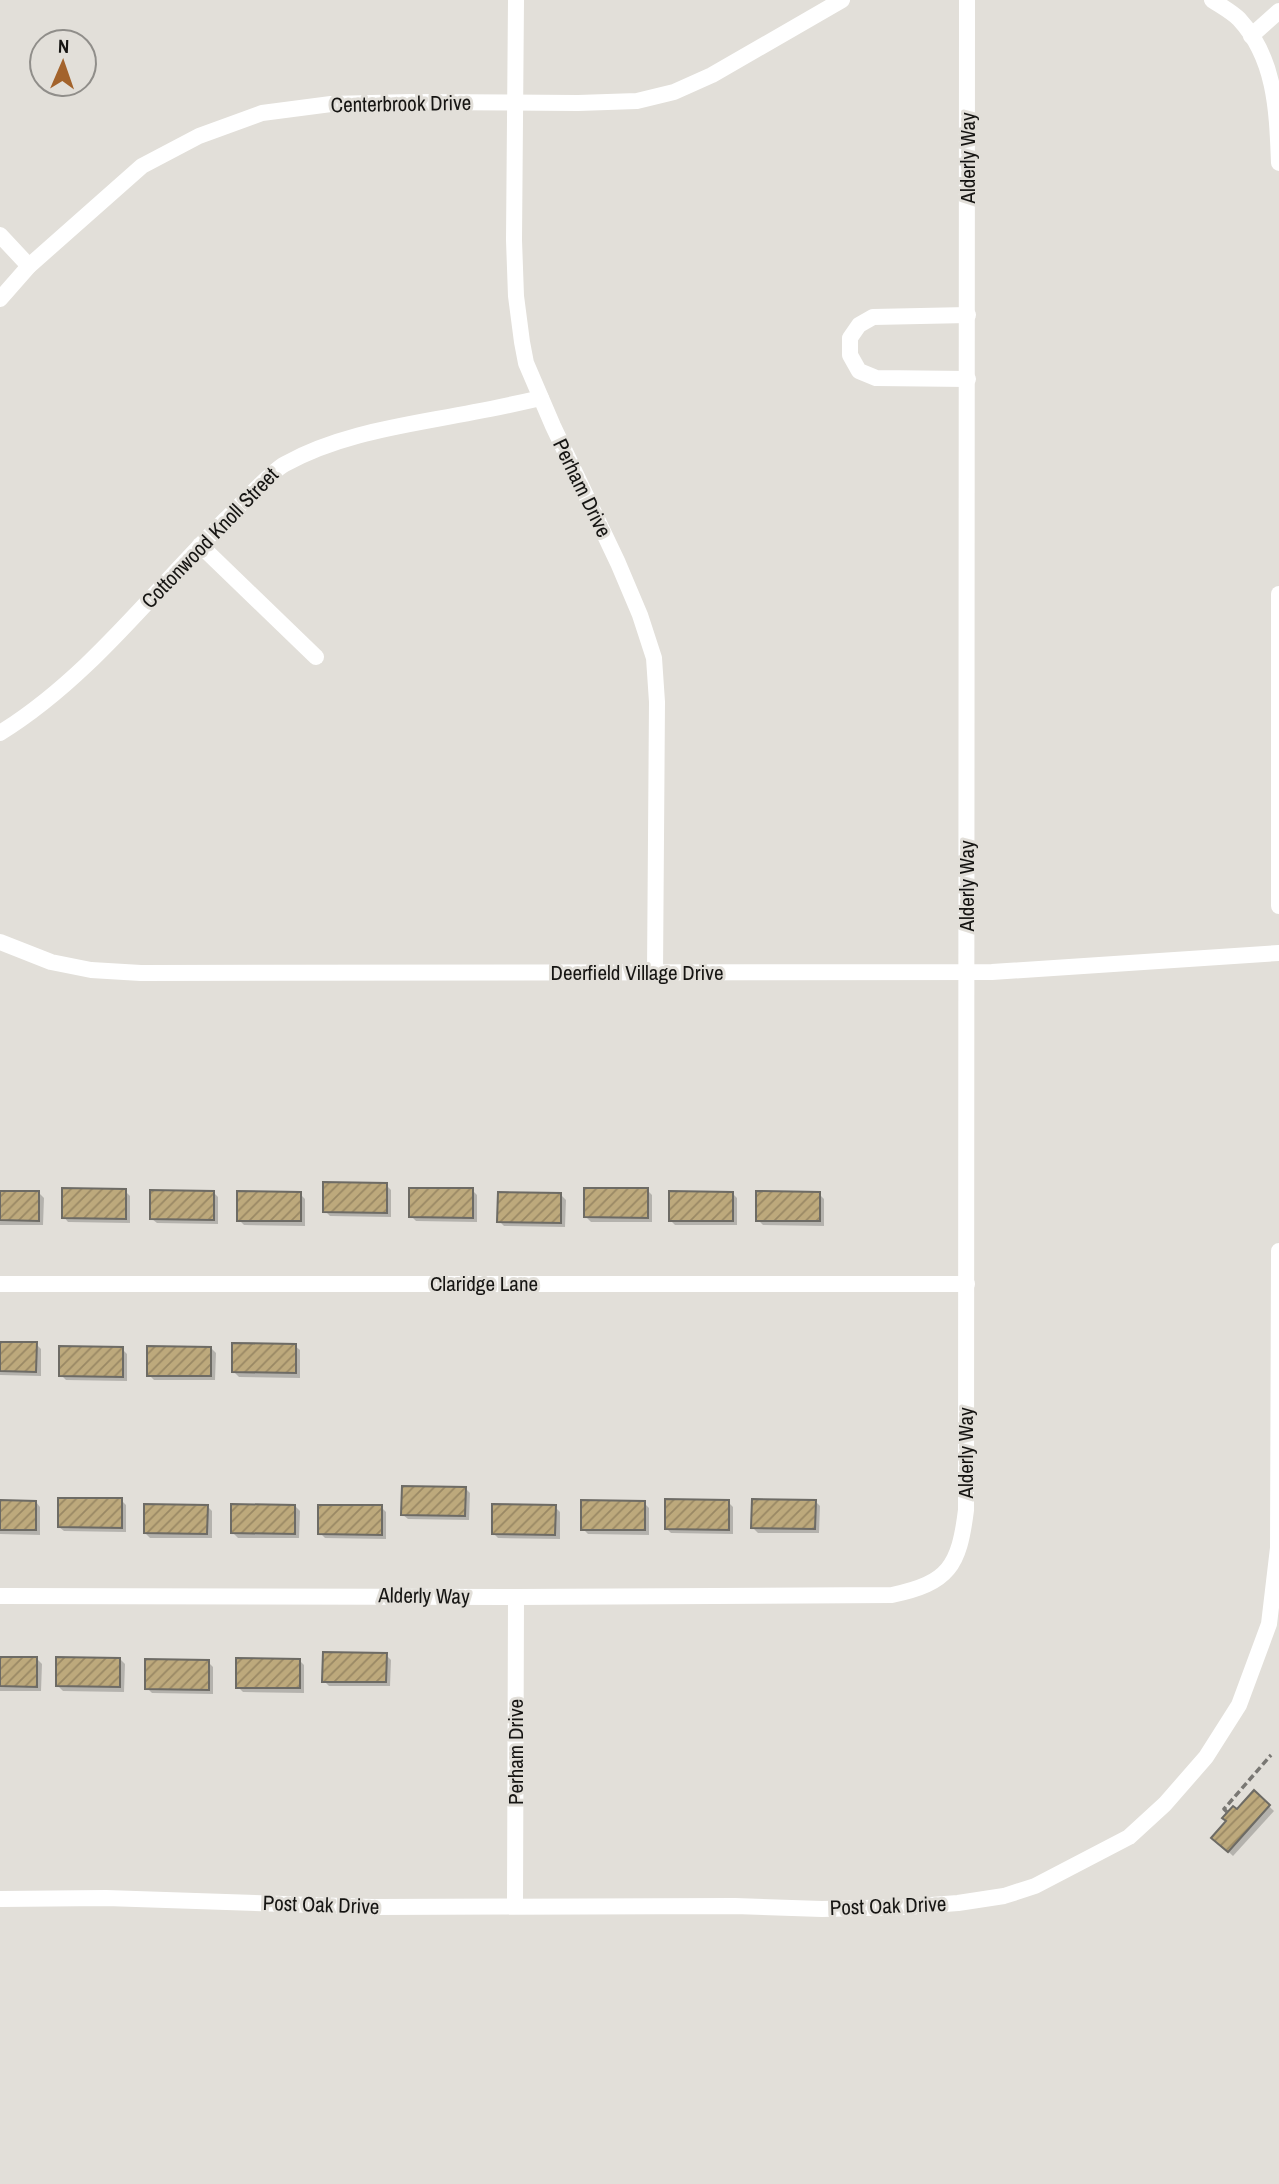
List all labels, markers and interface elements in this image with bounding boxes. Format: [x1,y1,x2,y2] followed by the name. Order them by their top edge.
[28,28,98,98] north arrow
[58,33,70,59] text: N
[330,88,472,119] street label: Centerbrook Drive
[953,112,982,205] street label: Alderly Way
[546,434,619,542] street label: Perham Drive
[135,461,285,615] street label: Cottonwood Knoll Street
[952,840,981,933] street label: Alderly Way
[551,958,723,987] street label: Deerfield Village Drive
[430,1269,538,1298] street label: Claridge Lane
[951,1407,980,1500] street label: Alderly Way
[377,1580,470,1611] street label: Alderly Way
[501,1699,530,1805] street label: Perham Drive
[262,1888,380,1921] street label: Post Oak Drive
[829,1889,947,1922] street label: Post Oak Drive

